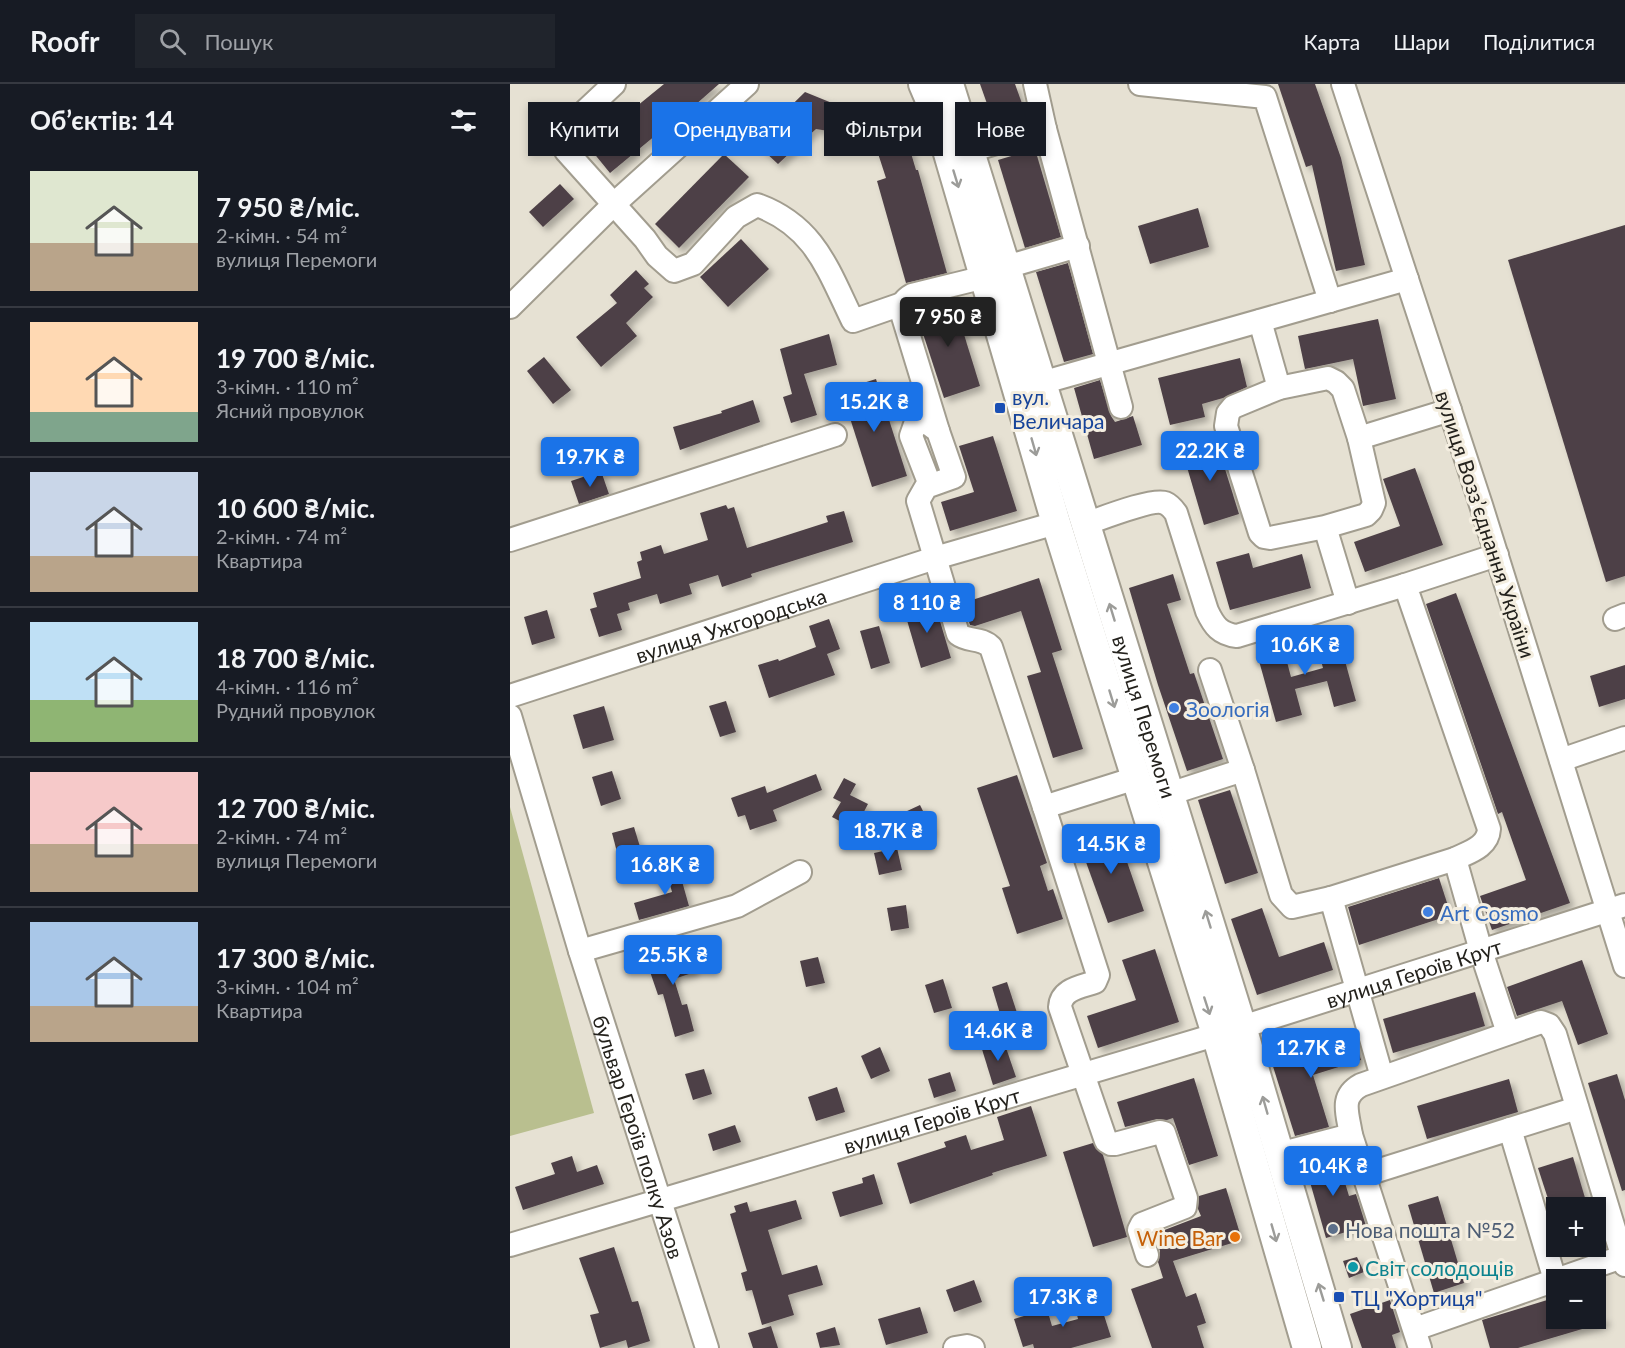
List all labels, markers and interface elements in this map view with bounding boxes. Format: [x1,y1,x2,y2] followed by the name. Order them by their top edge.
[135,14,555,68] search box
[30,24,99,58] text: Roofr
[156,25,189,58] icon: search
[204,28,274,55] text: Пошук
[1304,29,1360,54] text: Карта
[1393,29,1450,54] text: Шари
[1483,29,1595,54] text: Поділитися
[528,102,640,156] chip: Купити
[652,102,812,156] chip: Орендувати
[824,102,943,156] chip: Фільтри
[955,102,1046,156] chip: Нове
[30,104,174,136] text: Об’єктів: 14
[447,104,480,137] icon: filters
[951,169,962,188] one-way arrow
[216,191,360,223] text: 7 950 ₴/міс.
[78,195,150,267] icon: home
[216,223,347,247] text: 2-кімн. · 54 m²
[216,247,377,271] text: вулиця Перемоги
[893,297,1003,348] pin: 7 950 ₴
[914,304,982,328] text: 7 950 ₴
[216,342,375,374] text: 19 700 ₴/міс.
[78,346,150,418] icon: home
[216,374,359,398] text: 3-кімн. · 110 m²
[819,382,929,433] pin: 15.2K ₴
[1012,384,1104,433] place label: вул. Величара
[1431,387,1541,661] street label: вулиця Воззʼєднання України
[839,389,909,413] text: 15.2K ₴
[216,398,364,422] text: Ясний провулок
[993,401,1007,415] marker: вул. Величара
[1155,431,1265,482] pin: 22.2K ₴
[535,437,645,488] pin: 19.7K ₴
[1029,437,1040,456] one-way arrow
[1175,438,1245,462] text: 22.2K ₴
[555,444,625,468] text: 19.7K ₴
[216,492,375,524] text: 10 600 ₴/міс.
[78,496,150,568] icon: home
[216,524,347,548] text: 2-кімн. · 74 m²
[216,548,303,572] text: Квартира
[632,582,829,667] street label: вулиця Ужгородська
[872,583,982,634] pin: 8 110 ₴
[893,590,961,614] text: 8 110 ₴
[1106,603,1117,622] one-way arrow
[1250,625,1360,676] pin: 10.6K ₴
[1108,632,1183,801] street label: вулиця Перемоги
[1270,632,1340,656] text: 10.6K ₴
[216,642,375,674] text: 18 700 ₴/міс.
[78,646,150,718] icon: home
[216,674,359,698] text: 4-кімн. · 116 m²
[1107,689,1118,708] one-way arrow
[1186,696,1270,721] place label: Зоологія
[216,698,375,722] text: Рудний провулок
[1167,701,1181,715] marker: Зоологія
[216,792,375,824] text: 12 700 ₴/міс.
[78,796,150,868] icon: home
[833,811,943,862] pin: 18.7K ₴
[853,818,923,842] text: 18.7K ₴
[216,824,347,848] text: 2-кімн. · 74 m²
[1056,824,1166,875] pin: 14.5K ₴
[1076,831,1146,855] text: 14.5K ₴
[610,845,720,896] pin: 16.8K ₴
[216,848,377,872] text: вулиця Перемоги
[630,852,700,876] text: 16.8K ₴
[1440,900,1539,925] place label: Art Cosmo
[1421,905,1435,919] marker: Art Cosmo
[1202,909,1213,928] one-way arrow
[1323,932,1505,1012] street label: вулиця Героїв Крут
[618,935,728,986] pin: 25.5K ₴
[216,942,375,974] text: 17 300 ₴/міс.
[638,942,708,966] text: 25.5K ₴
[78,946,150,1018] icon: home
[216,974,359,998] text: 3-кімн. · 104 m²
[1202,996,1213,1015] one-way arrow
[216,998,303,1022] text: Квартира
[943,1011,1053,1062] pin: 14.6K ₴
[589,1012,690,1261] street label: бульвар Героїв полку Азов
[963,1018,1033,1042] text: 14.6K ₴
[1256,1028,1366,1079] pin: 12.7K ₴
[1276,1035,1346,1059] text: 12.7K ₴
[840,1081,1023,1158] street label: вулиця Героїв Крут
[1259,1096,1270,1115] one-way arrow
[1278,1146,1388,1197] pin: 10.4K ₴
[1298,1153,1368,1177] text: 10.4K ₴
[1546,1197,1606,1329] map controls
[1546,1197,1606,1257] button: +
[1345,1217,1515,1242] place label: Нова пошта №52
[1326,1222,1340,1236] marker: Нова пошта №52
[1269,1223,1280,1242] one-way arrow
[1137,1225,1223,1250] place label: Wine Bar
[1228,1230,1242,1244] marker: Wine Bar
[1365,1255,1514,1280] place label: Світ солодощів
[1346,1260,1360,1274] marker: Світ солодощів
[1546,1269,1606,1329] button: −
[1008,1277,1118,1328] pin: 17.3K ₴
[1315,1283,1326,1302] one-way arrow
[1028,1284,1098,1308] text: 17.3K ₴
[1351,1285,1483,1310] place label: ТЦ "Хортиця"
[1332,1290,1346,1304] marker: ТЦ "Хортиця"

